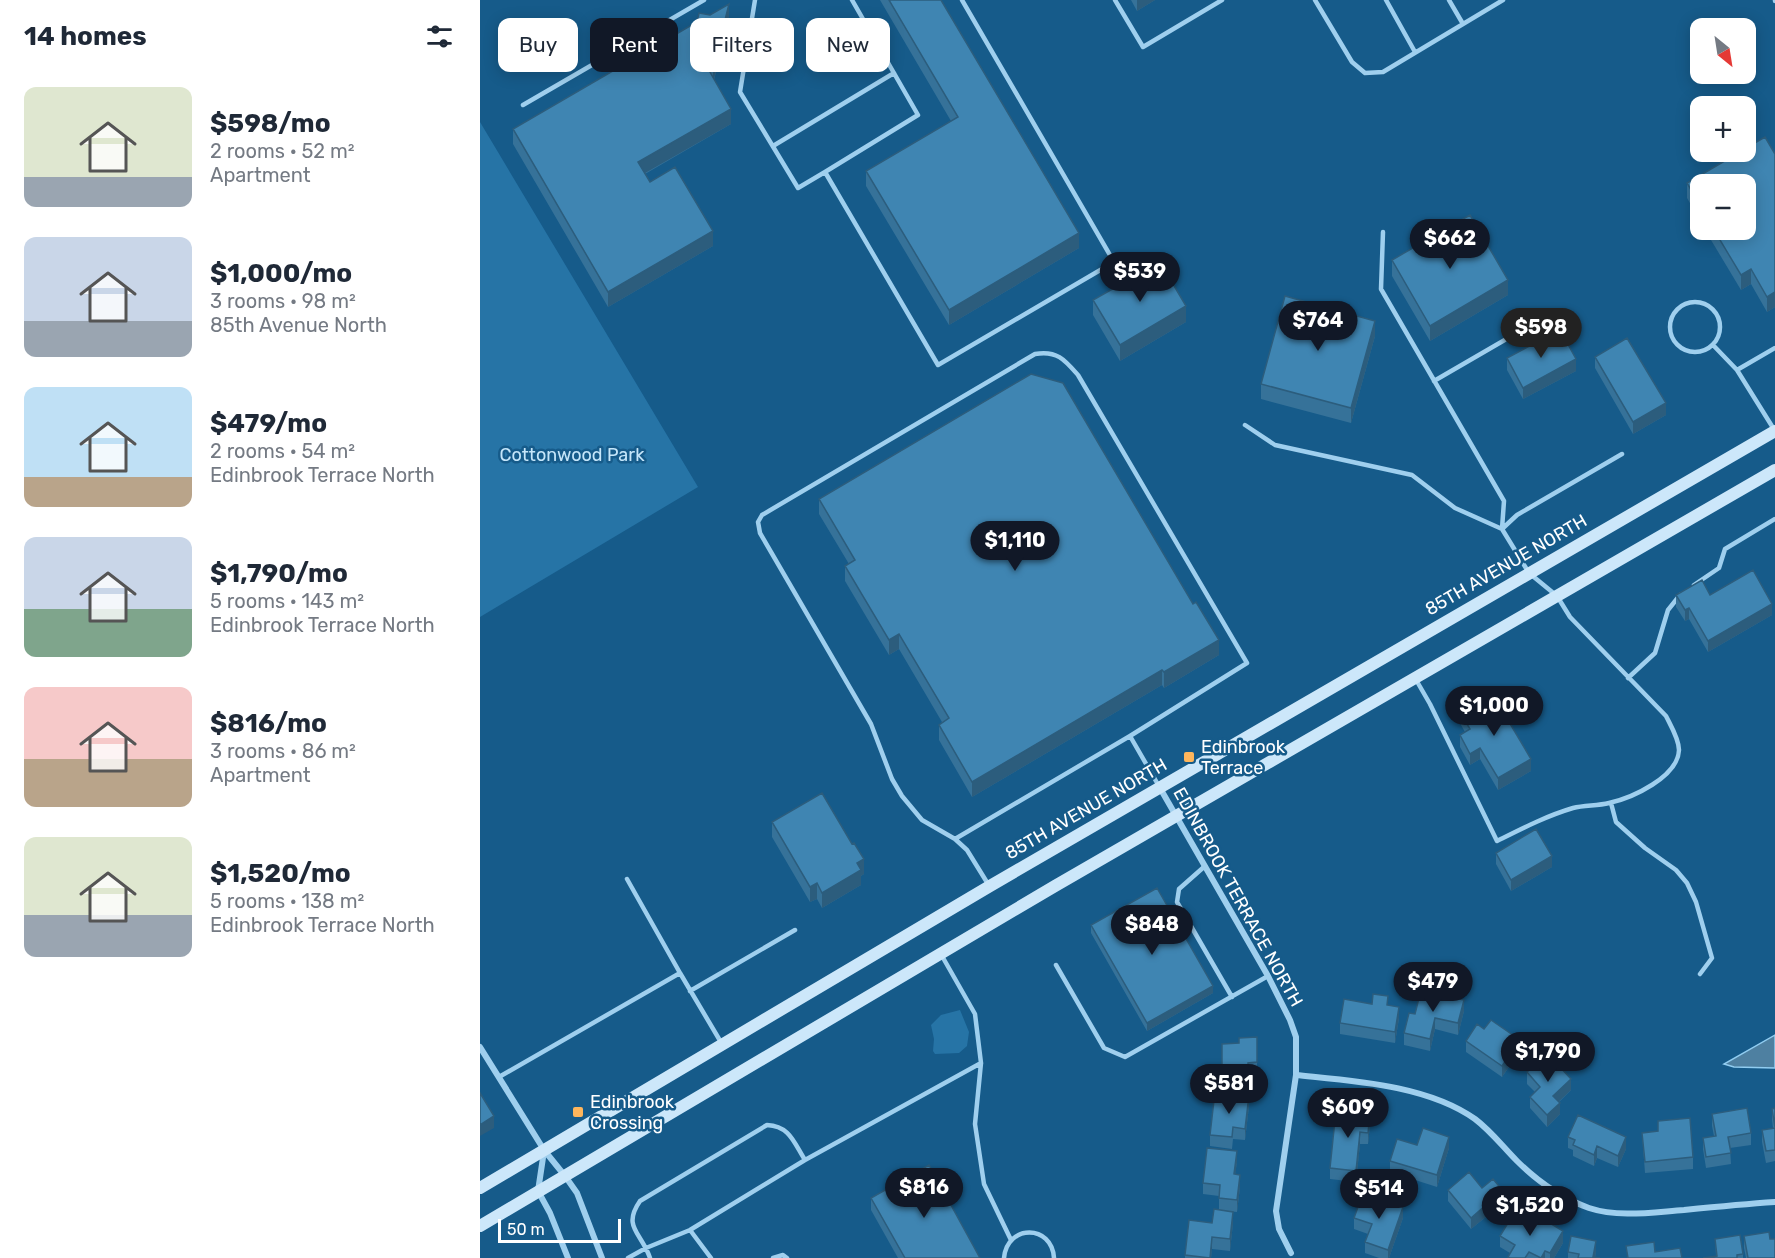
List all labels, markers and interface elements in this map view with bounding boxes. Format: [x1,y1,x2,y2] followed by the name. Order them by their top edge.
[498,18,578,72] chip: Buy
[590,18,678,72] chip: Rent
[690,18,794,72] chip: Filters
[806,18,890,72] chip: New
[1690,18,1756,84] north arrow
[1690,18,1756,240] map controls
[423,20,456,53] icon: filters
[24,21,147,52] text: 14 homes
[1690,96,1756,162] button: +
[210,108,331,139] text: $598/mo
[72,111,144,183] icon: home
[210,139,355,163] text: 2 rooms · 52 m²
[210,163,311,187] text: Apartment
[1690,174,1756,240] button: −
[1414,219,1486,270] pin: $662
[1424,226,1476,250] text: $662
[1104,252,1176,303] pin: $539
[210,258,352,289] text: $1,000/mo
[1114,259,1166,283] text: $539
[72,261,144,333] icon: home
[210,289,356,313] text: 3 rooms · 98 m²
[1282,301,1354,352] pin: $764
[1293,308,1343,332] text: $764
[1505,308,1577,359] pin: $598
[210,313,387,337] text: 85th Avenue North
[1515,315,1567,339] text: $598
[210,408,327,439] text: $479/mo
[72,411,144,483] icon: home
[210,439,355,463] text: 2 rooms · 54 m²
[500,444,645,466] park label: Cottonwood Park
[210,463,435,487] text: Edinbrook Terrace North
[1421,510,1591,620] street label: 85TH AVENUE NORTH
[966,521,1064,572] pin: $1,110
[984,528,1046,552] text: $1,110
[210,558,348,589] text: $1,790/mo
[72,561,144,633] icon: home
[210,589,364,613] text: 5 rooms · 143 m²
[210,613,435,637] text: Edinbrook Terrace North
[1445,686,1543,737] pin: $1,000
[1459,693,1529,717] text: $1,000
[210,708,327,739] text: $816/mo
[72,711,144,783] icon: home
[1201,736,1286,779] place label: Edinbrook Terrace
[210,739,356,763] text: 3 rooms · 86 m²
[1182,750,1196,764] marker: Edinbrook Terrace
[1001,754,1171,864] street label: 85TH AVENUE NORTH
[210,763,311,787] text: Apartment
[1168,784,1308,1010] street label: EDINBROOK TERRACE NORTH
[210,858,351,889] text: $1,520/mo
[72,861,144,933] icon: home
[210,889,364,913] text: 5 rooms · 138 m²
[1116,905,1188,956] pin: $848
[1125,912,1179,936] text: $848
[210,913,435,937] text: Edinbrook Terrace North
[1397,962,1469,1013] pin: $479
[1408,969,1458,993] text: $479
[1499,1032,1597,1083] pin: $1,790
[1515,1039,1581,1063] text: $1,790
[1193,1064,1265,1115] pin: $581
[1204,1071,1254,1095] text: $581
[1312,1088,1384,1139] pin: $609
[590,1091,675,1134] place label: Edinbrook Crossing
[1322,1095,1374,1119] text: $609
[571,1105,585,1119] marker: Edinbrook Crossing
[888,1168,960,1219] pin: $816
[1343,1169,1415,1220] pin: $514
[899,1175,949,1199] text: $816
[1354,1176,1404,1200] text: $514
[1481,1186,1579,1237] pin: $1,520
[1496,1193,1564,1217] text: $1,520
[498,1216,621,1244] scale bar
[507,1220,545,1239] text: 50 m

